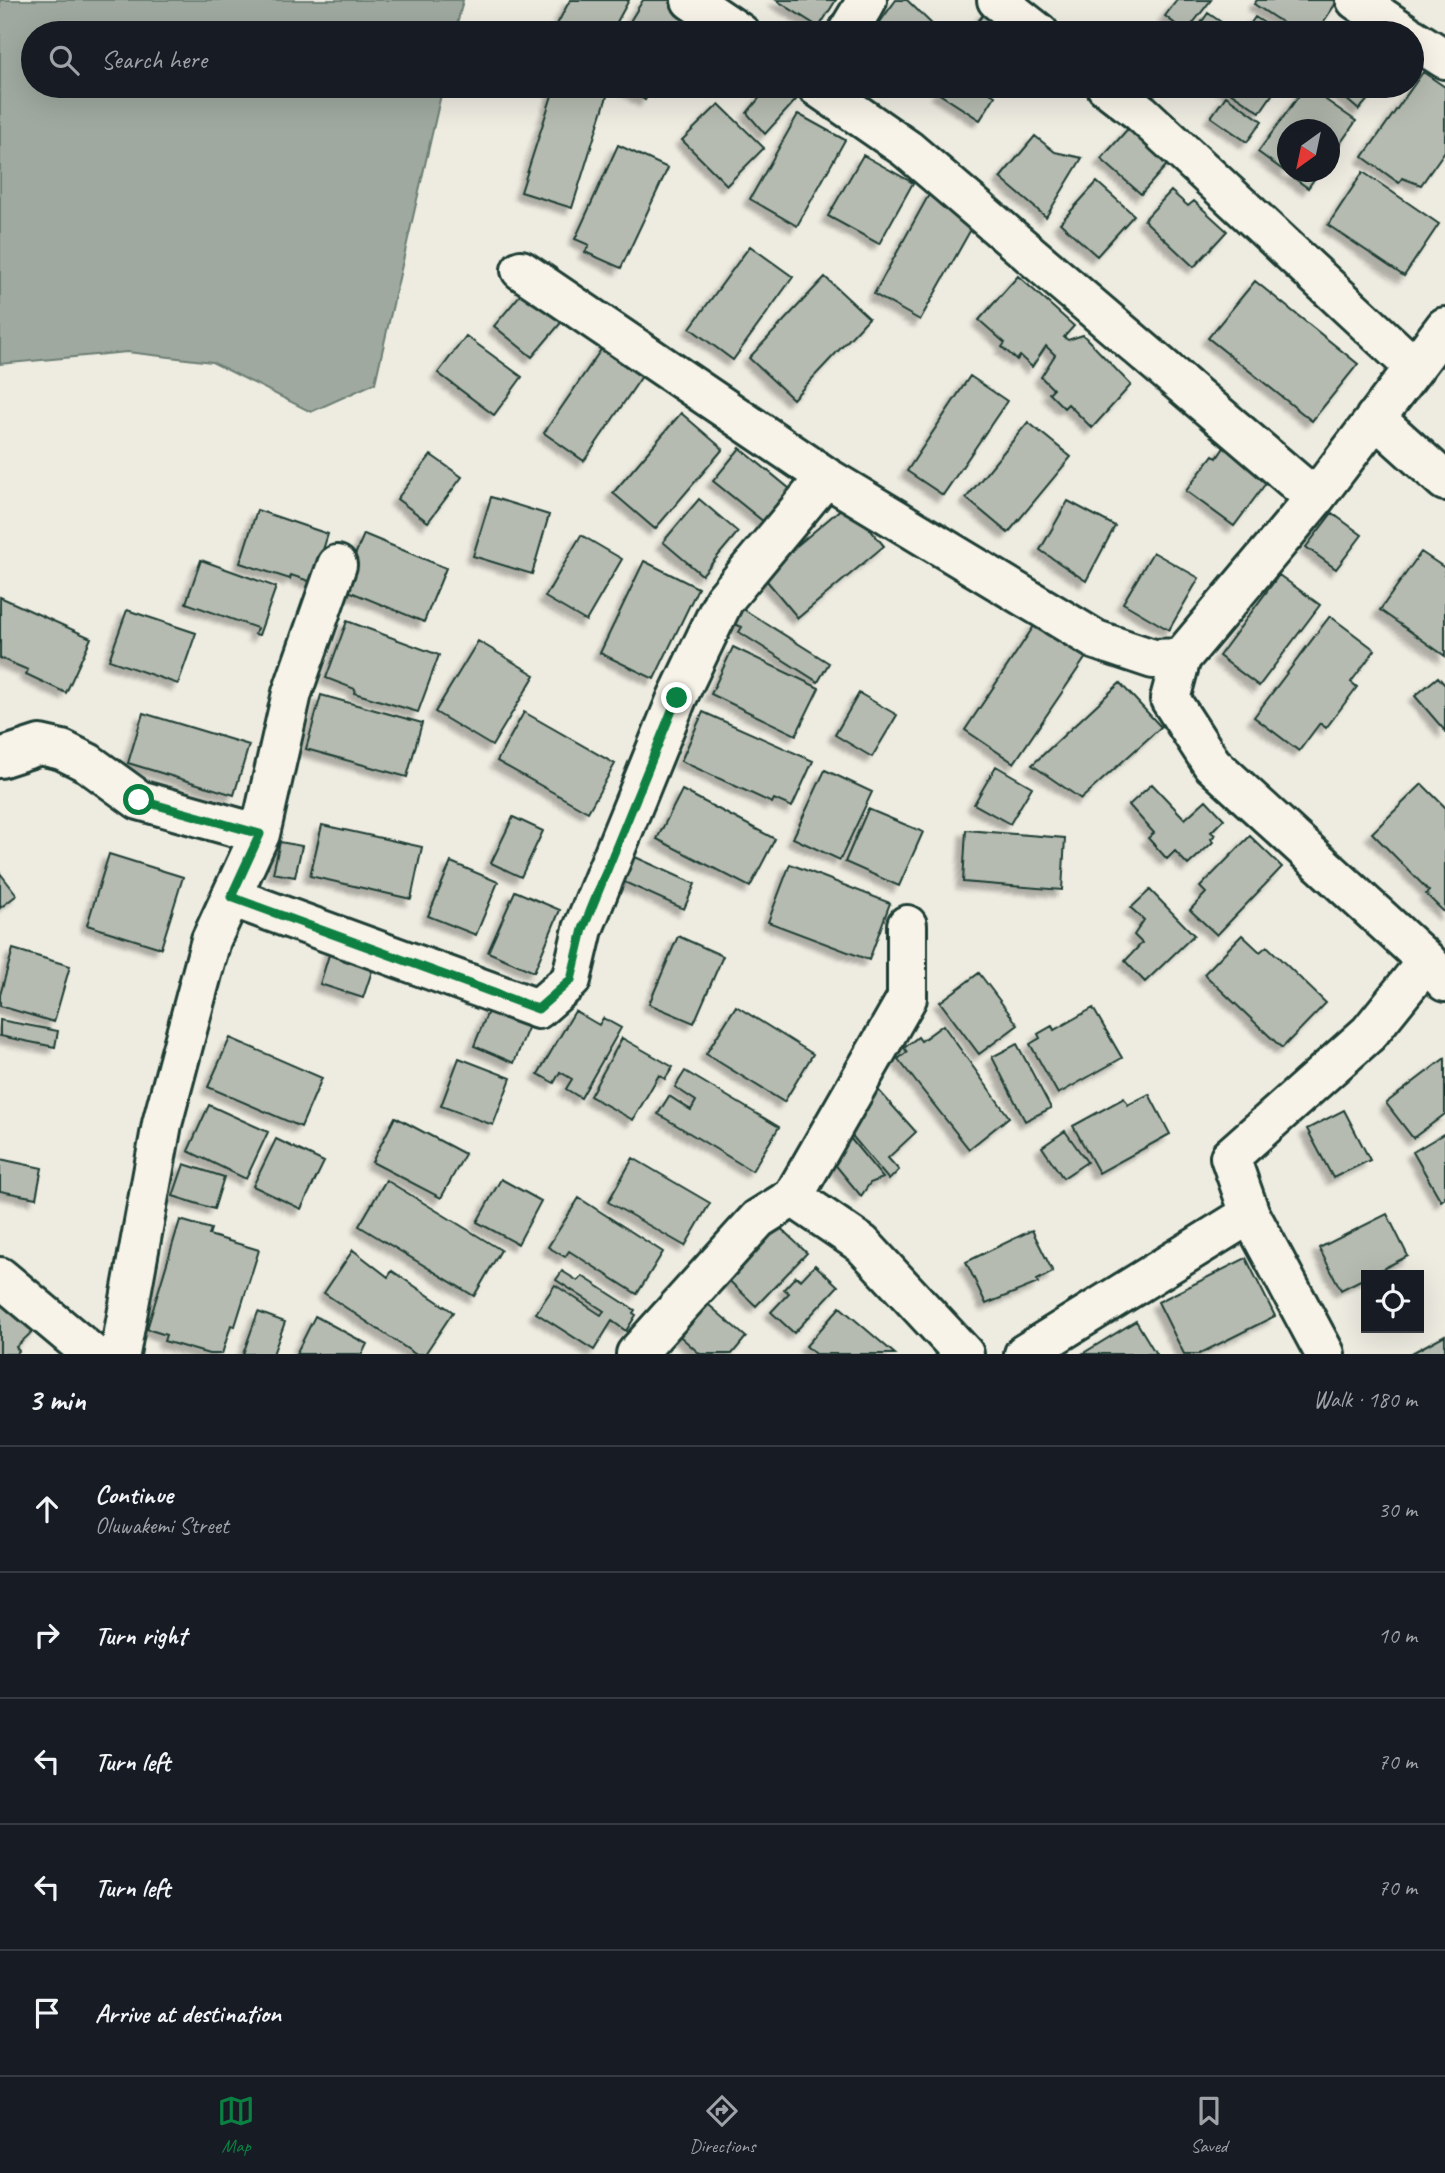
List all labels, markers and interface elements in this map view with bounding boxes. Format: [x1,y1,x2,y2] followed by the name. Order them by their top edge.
[21,21,1424,98] search box
[45,41,83,79] icon: search
[101,43,207,76] text: Search here
[1277,119,1340,182] north arrow
[661,682,692,713] route end
[123,784,154,815] route start
[1361,1270,1424,1333] map controls
[1361,1270,1424,1333] button: locate
[28,1381,85,1419] text: 3 min
[1313,1385,1417,1414] text: Walk · 180 m
[95,1478,173,1511] text: Continue
[28,1490,66,1528] icon: ahead
[1378,1495,1417,1524] text: 30 m
[95,1511,229,1540] text: Oluwakemi Street
[28,1616,66,1654] icon: right
[95,1619,186,1652] text: Turn right
[1378,1621,1417,1650] text: 10 m
[28,1742,66,1780] icon: left
[95,1745,170,1778] text: Turn left
[1378,1747,1417,1776] text: 70 m
[28,1868,66,1906] icon: left
[95,1871,170,1904] text: Turn left
[1378,1873,1417,1902] text: 70 m
[28,1994,66,2032] icon: arrive
[95,1997,281,2030] text: Arrive at destination
[217,2092,255,2158] tab: Map
[689,2092,756,2158] tab: Directions
[1190,2092,1228,2158] tab: Saved

